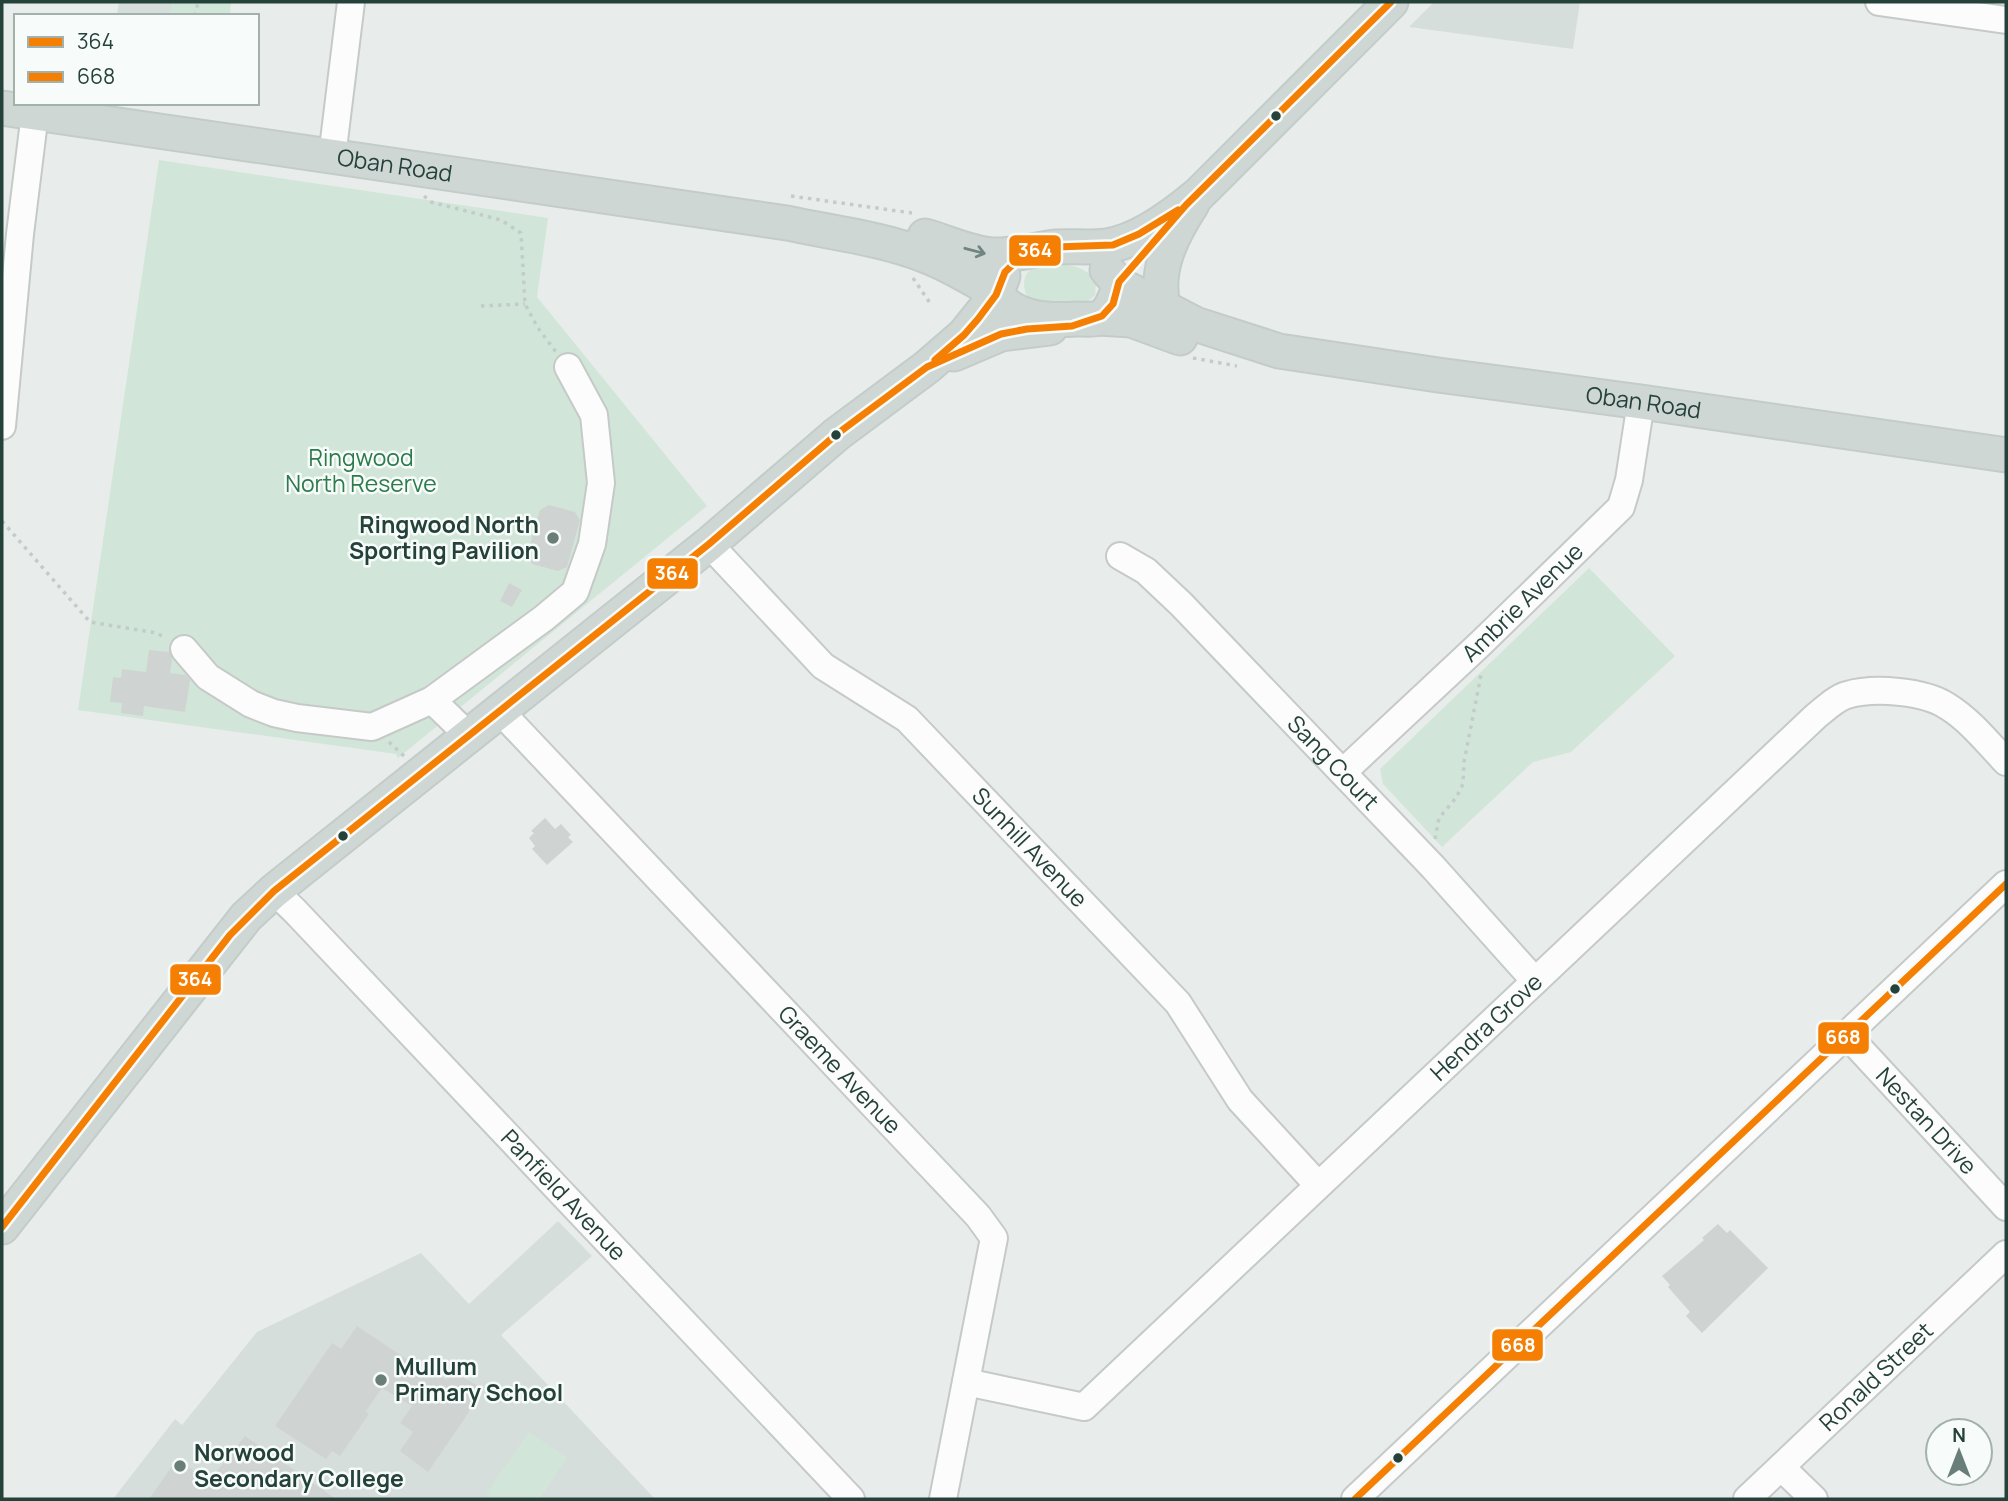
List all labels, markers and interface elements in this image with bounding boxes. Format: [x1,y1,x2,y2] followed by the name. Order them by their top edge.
[14,14,259,105] legend
[77,27,114,55] text: 364
[77,62,115,90] text: 668
[1269,109,1283,123] unlabelled marker
[335,140,455,189] street label: Oban Road
[1008,234,1062,267] line badge: 364
[1018,237,1052,263] text: 364
[963,245,985,258] one-way arrow
[1584,378,1703,426] street label: Oban Road
[829,428,843,442] unlabelled marker
[285,441,437,499] park label: Ringwood North Reserve
[349,508,539,566] place label: Ringwood North Sporting Pavilion
[545,530,561,546] marker: Ringwood North Sporting Pavilion
[1454,535,1590,668] street label: Ambrie Avenue
[646,557,699,590] line badge: 364
[655,560,689,586] text: 364
[1281,708,1387,817] street label: Sang Court
[965,780,1095,914] street label: Sunhill Avenue
[336,829,350,843] unlabelled marker
[169,963,222,996] line badge: 364
[178,966,212,992] text: 364
[1423,966,1549,1087] street label: Hendra Grove
[1888,982,1902,996] unlabelled marker
[772,998,909,1140] street label: Graeme Avenue
[1817,1021,1870,1055] line badge: 668
[1825,1024,1861,1050] text: 668
[1869,1060,1985,1181] street label: Nestan Drive
[494,1122,634,1267] street label: Panfield Avenue
[1812,1314,1940,1438] street label: Ronald Street
[1491,1328,1544,1362] line badge: 668
[1500,1332,1536,1358] text: 668
[395,1350,563,1408] place label: Mullum Primary School
[373,1372,389,1388] marker: Mullum Primary School
[1924,1417,1994,1487] north arrow
[1952,1422,1966,1448] text: N
[194,1436,404,1494] place label: Norwood Secondary College
[1391,1451,1405,1465] unlabelled marker
[172,1458,188,1474] marker: Norwood Secondary College

